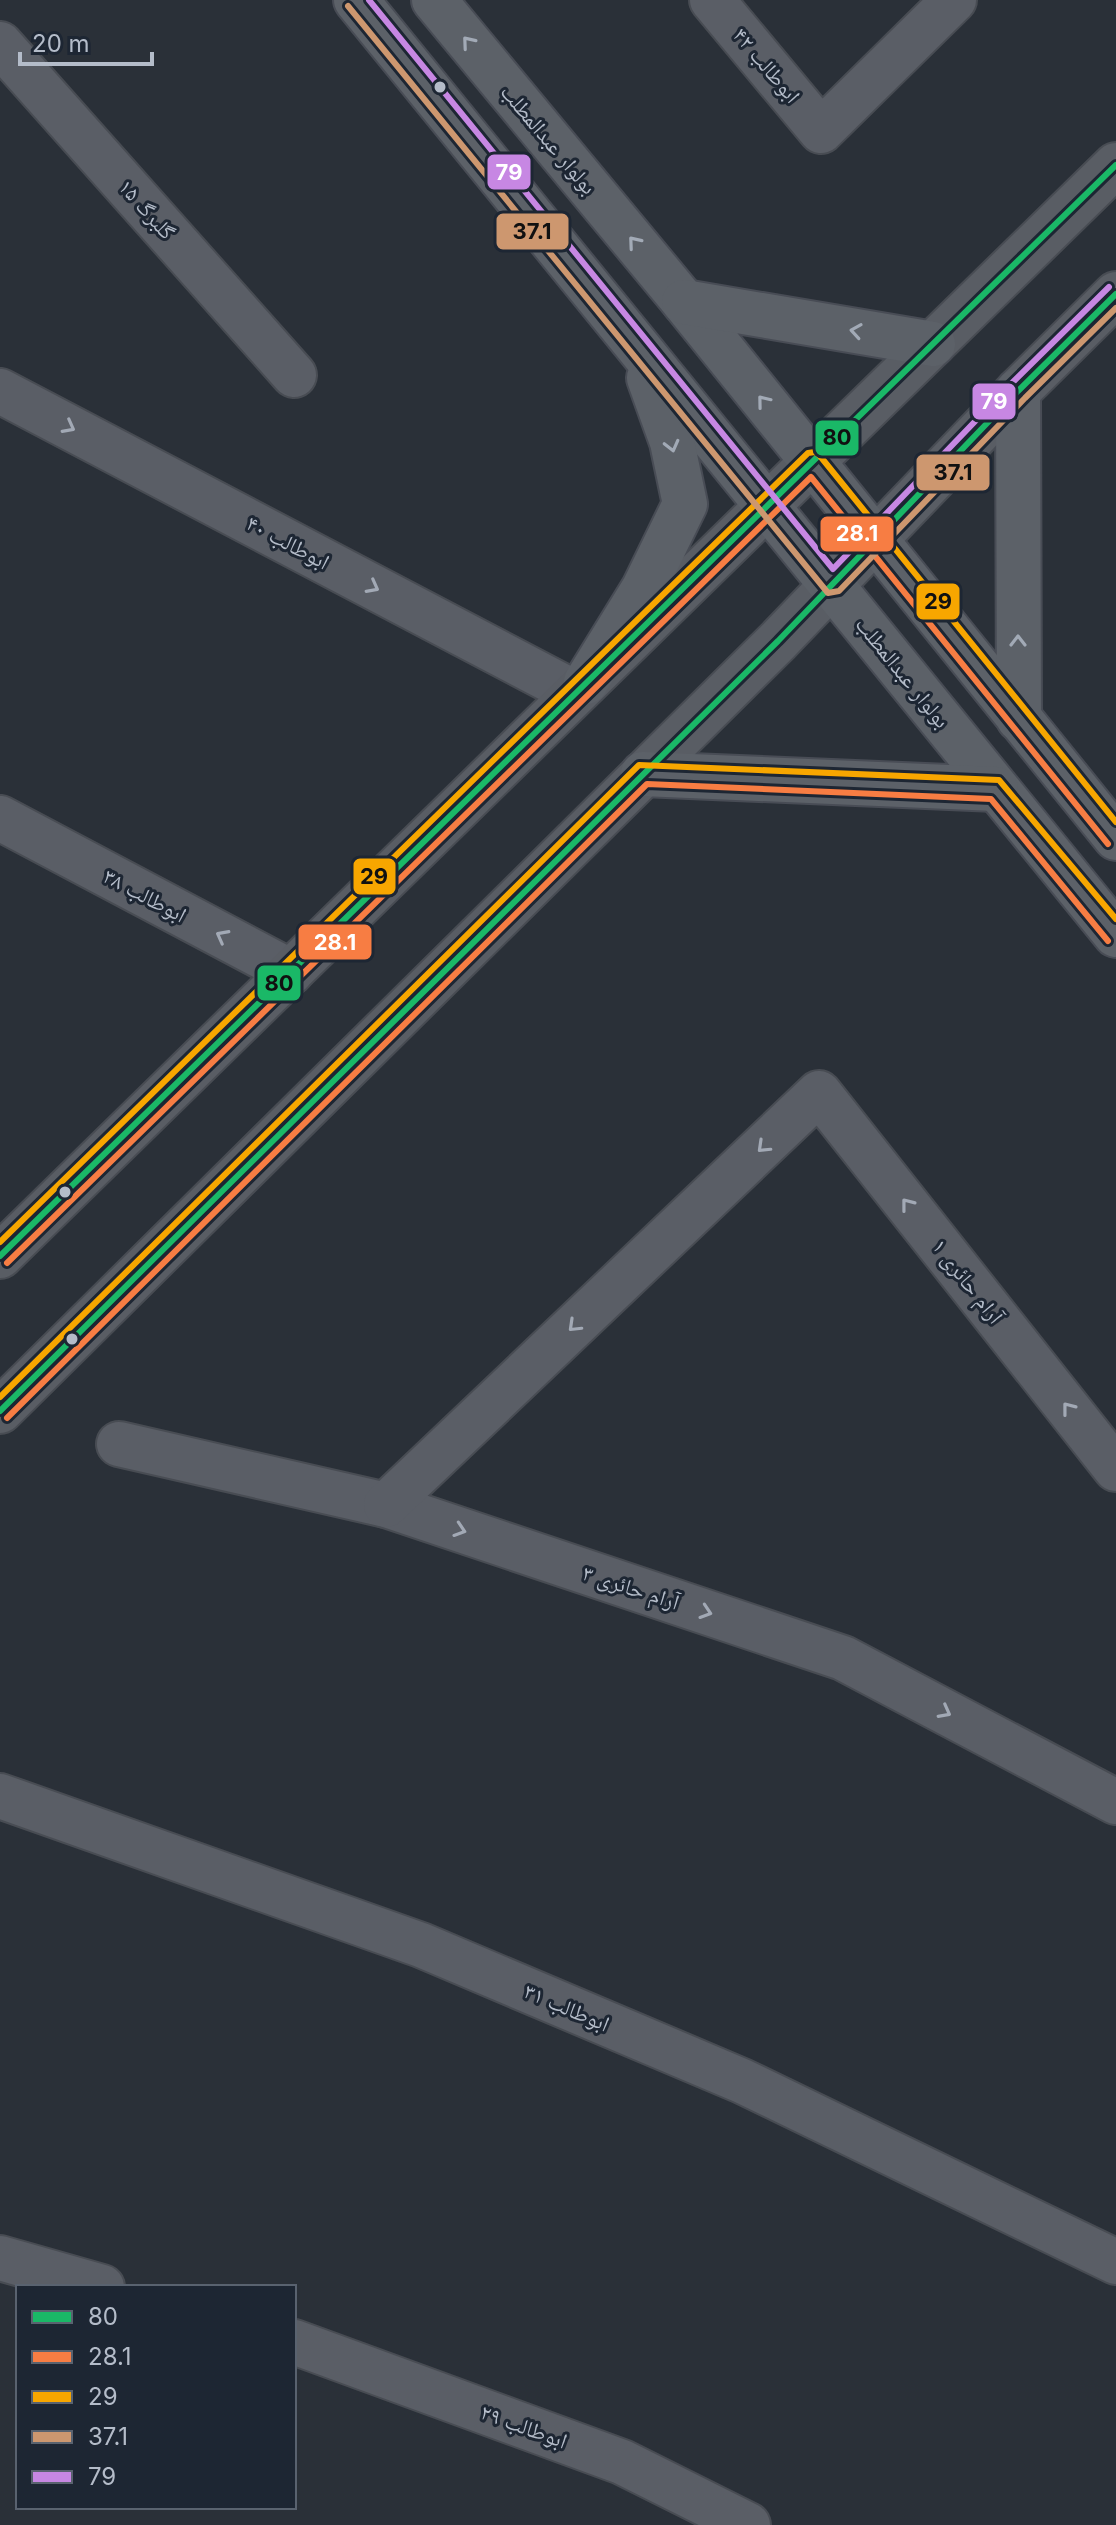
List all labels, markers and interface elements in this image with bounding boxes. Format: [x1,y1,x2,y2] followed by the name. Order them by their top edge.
[20,16,152,66] scale bar
[728,22,806,108] street label: ابوطالب ۴۲
[32,29,90,58] text: 20 m
[463,37,478,51] one-way arrow
[432,79,448,95] unlabelled marker
[496,79,602,199] street label: بولوار عبدالمطلب
[486,153,532,191] line badge: 79
[496,159,522,185] text: 79
[113,174,181,244] street label: گلبرگ ۱۵
[495,212,570,251] line badge: 37.1
[512,218,552,244] text: 37.1
[629,237,644,251] one-way arrow
[849,323,863,340] one-way arrow
[971,382,1017,421] line badge: 79
[981,388,1007,414] text: 79
[758,396,773,410] one-way arrow
[61,417,75,432] one-way arrow
[814,419,860,457] line badge: 80
[822,424,852,450] text: 80
[663,438,680,452] one-way arrow
[915,453,991,492] line badge: 37.1
[933,459,973,485] text: 37.1
[242,509,334,575] street label: ابوطالب ۴۰
[819,515,895,553] line badge: 28.1
[836,520,878,546] text: 28.1
[365,578,380,593] one-way arrow
[915,582,961,621] line badge: 29
[924,588,952,614] text: 29
[850,611,956,733] street label: بولوار عبدالمطلب
[1009,634,1027,647] one-way arrow
[352,857,397,896] line badge: 29
[99,862,191,928] street label: ابوطالب ۳۸
[360,863,388,889] text: 29
[297,923,373,961] line badge: 28.1
[314,929,356,955] text: 28.1
[215,930,230,945] one-way arrow
[256,964,302,1002] line badge: 80
[264,970,294,996] text: 80
[758,1137,772,1152] one-way arrow
[57,1184,73,1200] unlabelled marker
[902,1198,916,1213] one-way arrow
[925,1234,1009,1330] street label: آرام حائری ۱
[569,1316,584,1330] one-way arrow
[64,1331,80,1347] unlabelled marker
[1063,1402,1077,1417] one-way arrow
[452,1521,466,1537] one-way arrow
[579,1559,683,1617] street label: آرام حائری ۳
[698,1603,712,1619] one-way arrow
[937,1703,952,1718] one-way arrow
[520,1977,614,2037] street label: ابوطالب ۳۱
[16,2285,296,2509] legend
[88,2302,118,2331] text: 80
[88,2342,132,2371] text: 28.1
[88,2382,118,2411] text: 29
[477,2398,571,2454] street label: ابوطالب ۲۹
[88,2422,128,2451] text: 37.1
[88,2462,116,2491] text: 79

